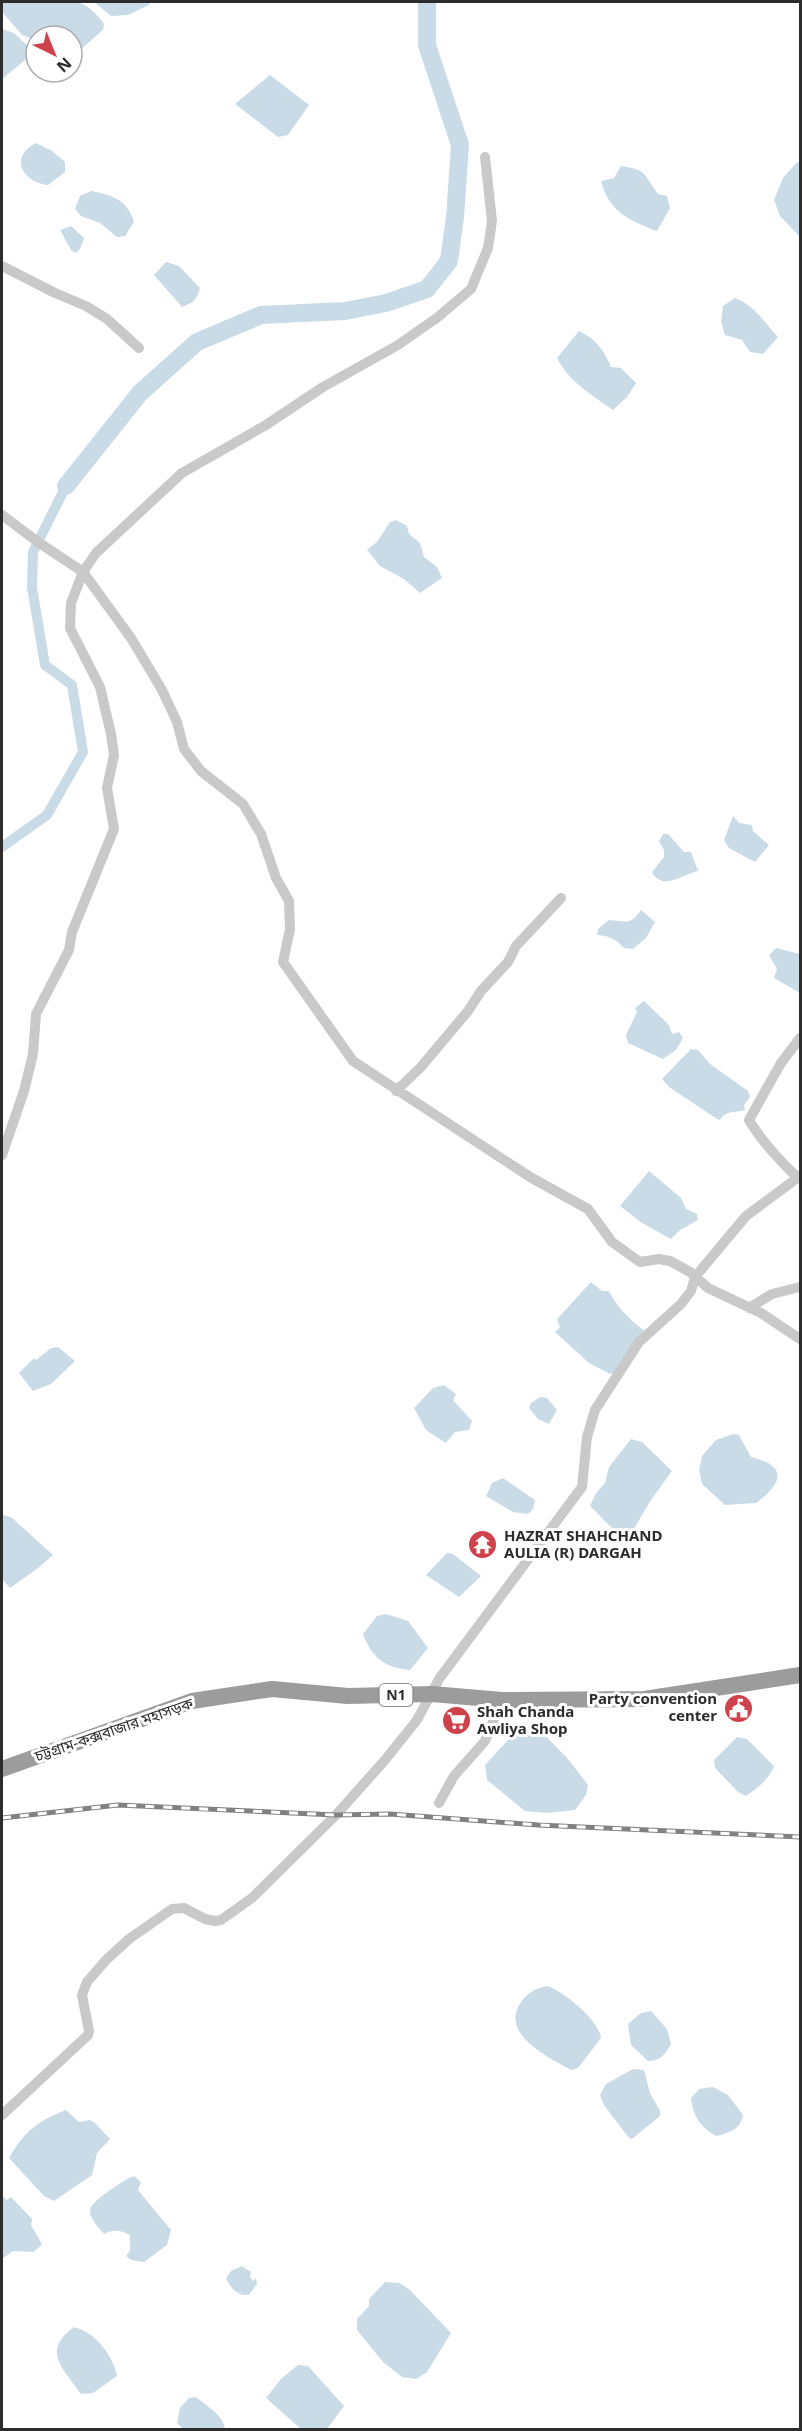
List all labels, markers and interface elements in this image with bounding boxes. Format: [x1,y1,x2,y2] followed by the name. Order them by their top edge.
[24,24,84,84] north arrow
[52,52,76,77] text: N
[504,1525,663,1562] place label: HAZRAT SHAHCHAND AULIA (R) DARGAH
[467,1529,499,1561] temple icon: HAZRAT SHAHCHAND AULIA (R) DARGAH
[380,1684,412,1706] road number: N1
[589,1688,717,1725] place label: Party convention center
[31,1692,196,1766] street label: চট্টগ্রাম-কক্সবাজার মহাসড়ক
[722,1692,754,1724] public building icon: Party convention center
[477,1701,574,1738] place label: Shah Chanda Awliya Shop
[440,1705,472,1737] supermarket icon: Shah Chanda Awliya Shop

